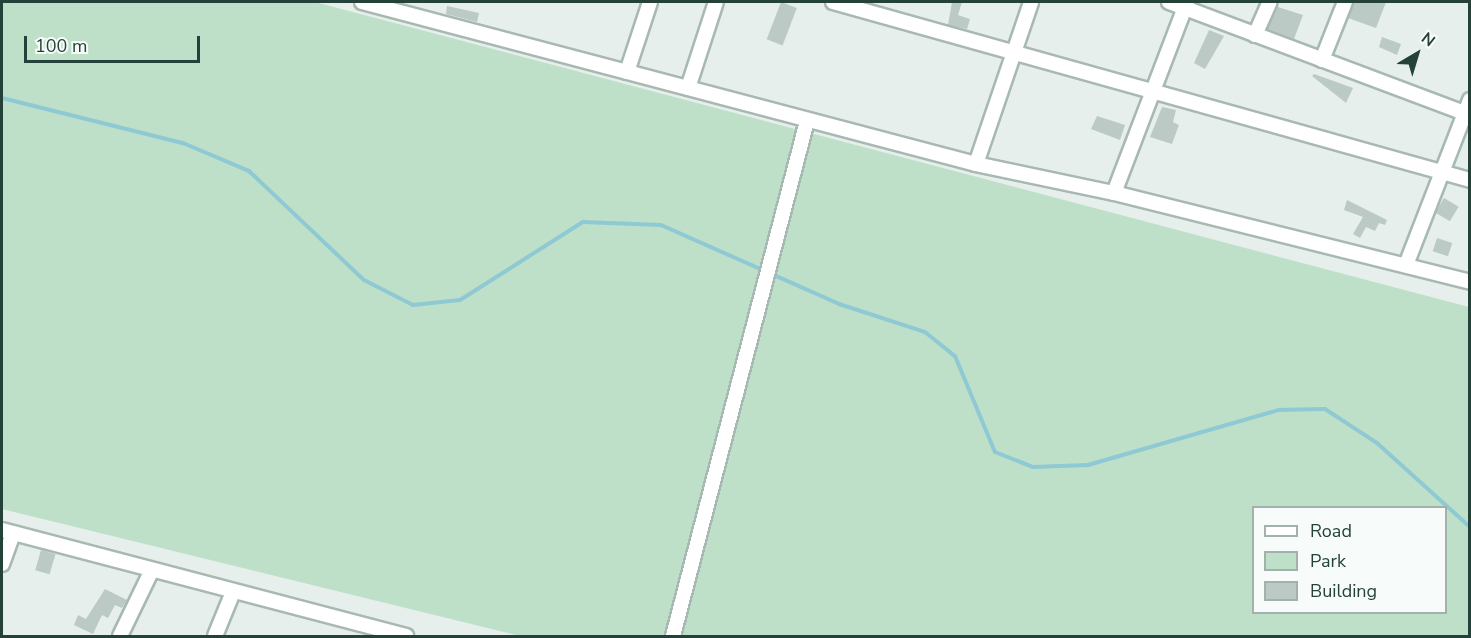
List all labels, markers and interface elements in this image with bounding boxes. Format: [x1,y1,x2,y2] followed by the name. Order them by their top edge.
[27,24,202,62] scale bar
[1387,24,1447,84] north arrow
[1417,27,1440,52] text: N
[35,34,87,58] text: 100 m
[1252,506,1447,614] legend
[1310,519,1352,543] text: Road
[1310,549,1346,573] text: Park
[1310,579,1377,603] text: Building

